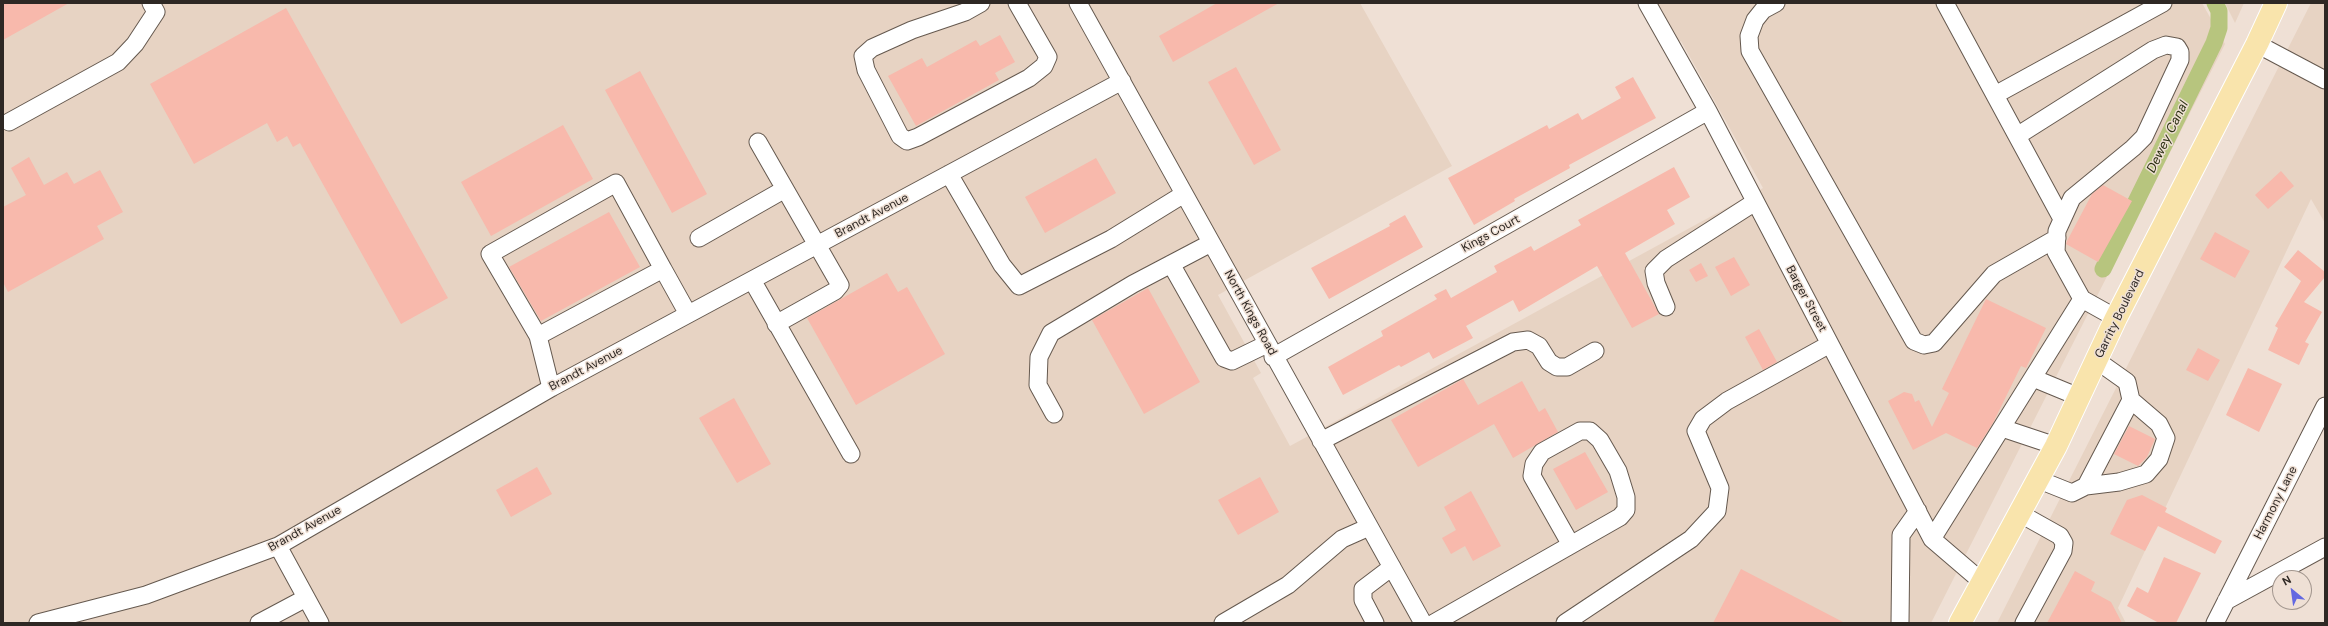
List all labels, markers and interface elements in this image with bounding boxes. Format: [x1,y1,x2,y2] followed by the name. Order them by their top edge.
[2144,98,2192,176] water label: Dewey Canal
[833,191,911,241] street label: Brandt Avenue
[1459,212,1523,256] street label: Kings Court
[1783,263,1829,335] street label: Barger Street
[2092,267,2148,361] street label: Garrity Boulevard
[1221,268,1279,358] street label: North Kings Road
[547,344,625,394] street label: Brandt Avenue
[2251,464,2301,542] street label: Harmony Lane
[266,503,344,555] street label: Brandt Avenue
[2272,570,2312,610] north arrow
[2280,572,2294,588] text: N

